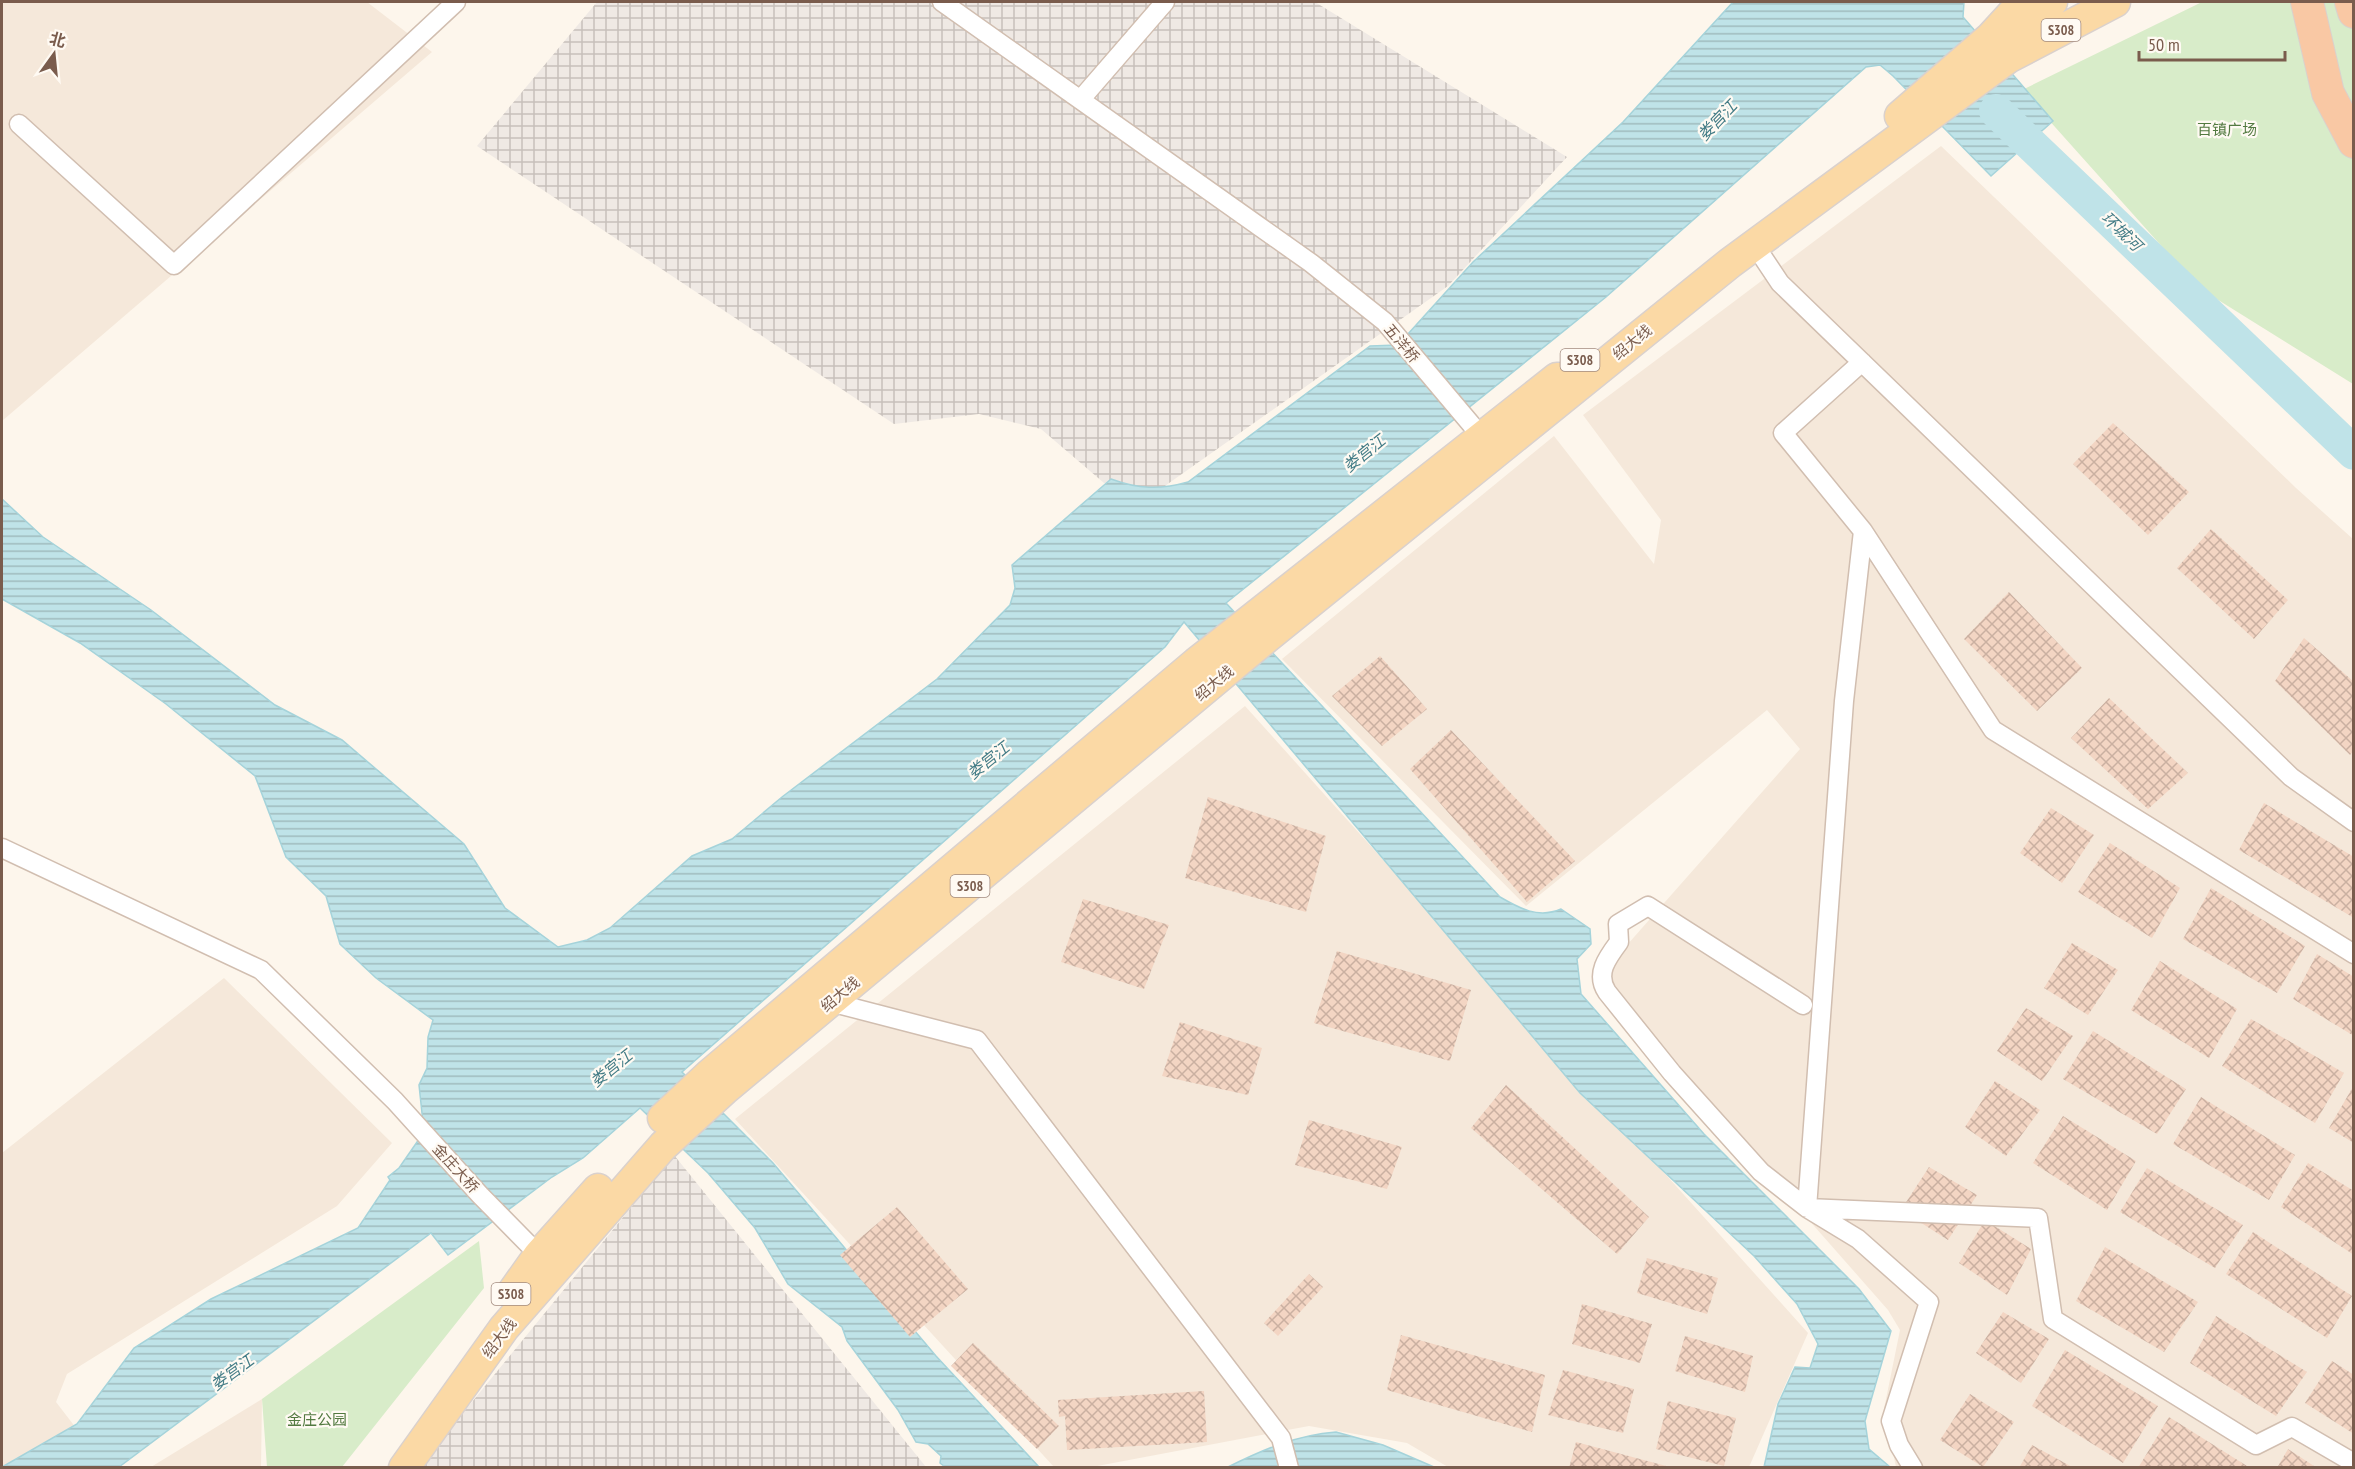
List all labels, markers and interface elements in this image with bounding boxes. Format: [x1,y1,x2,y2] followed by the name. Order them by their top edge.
[2042,19,2080,41] road number: S308
[24,24,84,84] north arrow
[2139,24,2284,62] scale bar
[48,28,68,51] text: 北
[2148,33,2180,56] text: 50 m
[1693,94,1742,144] water label: 娄宫江
[2197,120,2257,139] park label: 百镇广场
[2098,207,2148,257] water label: 环城河
[1380,320,1424,366] street label: 五洋桥
[1609,320,1655,364] street label: 绍大线
[1560,349,1600,371] road number: S308
[1339,429,1390,476] water label: 娄宫江
[1191,661,1237,705] street label: 绍大线
[963,736,1014,783] water label: 娄宫江
[950,875,990,897] road number: S308
[817,972,863,1016] street label: 绍大线
[586,1044,637,1091] water label: 娄宫江
[429,1139,483,1197] street label: 金庄大桥
[492,1283,530,1305] road number: S308
[478,1314,520,1362] street label: 绍大线
[207,1349,259,1394] water label: 娄宫江
[287,1410,347,1429] park label: 金庄公园

